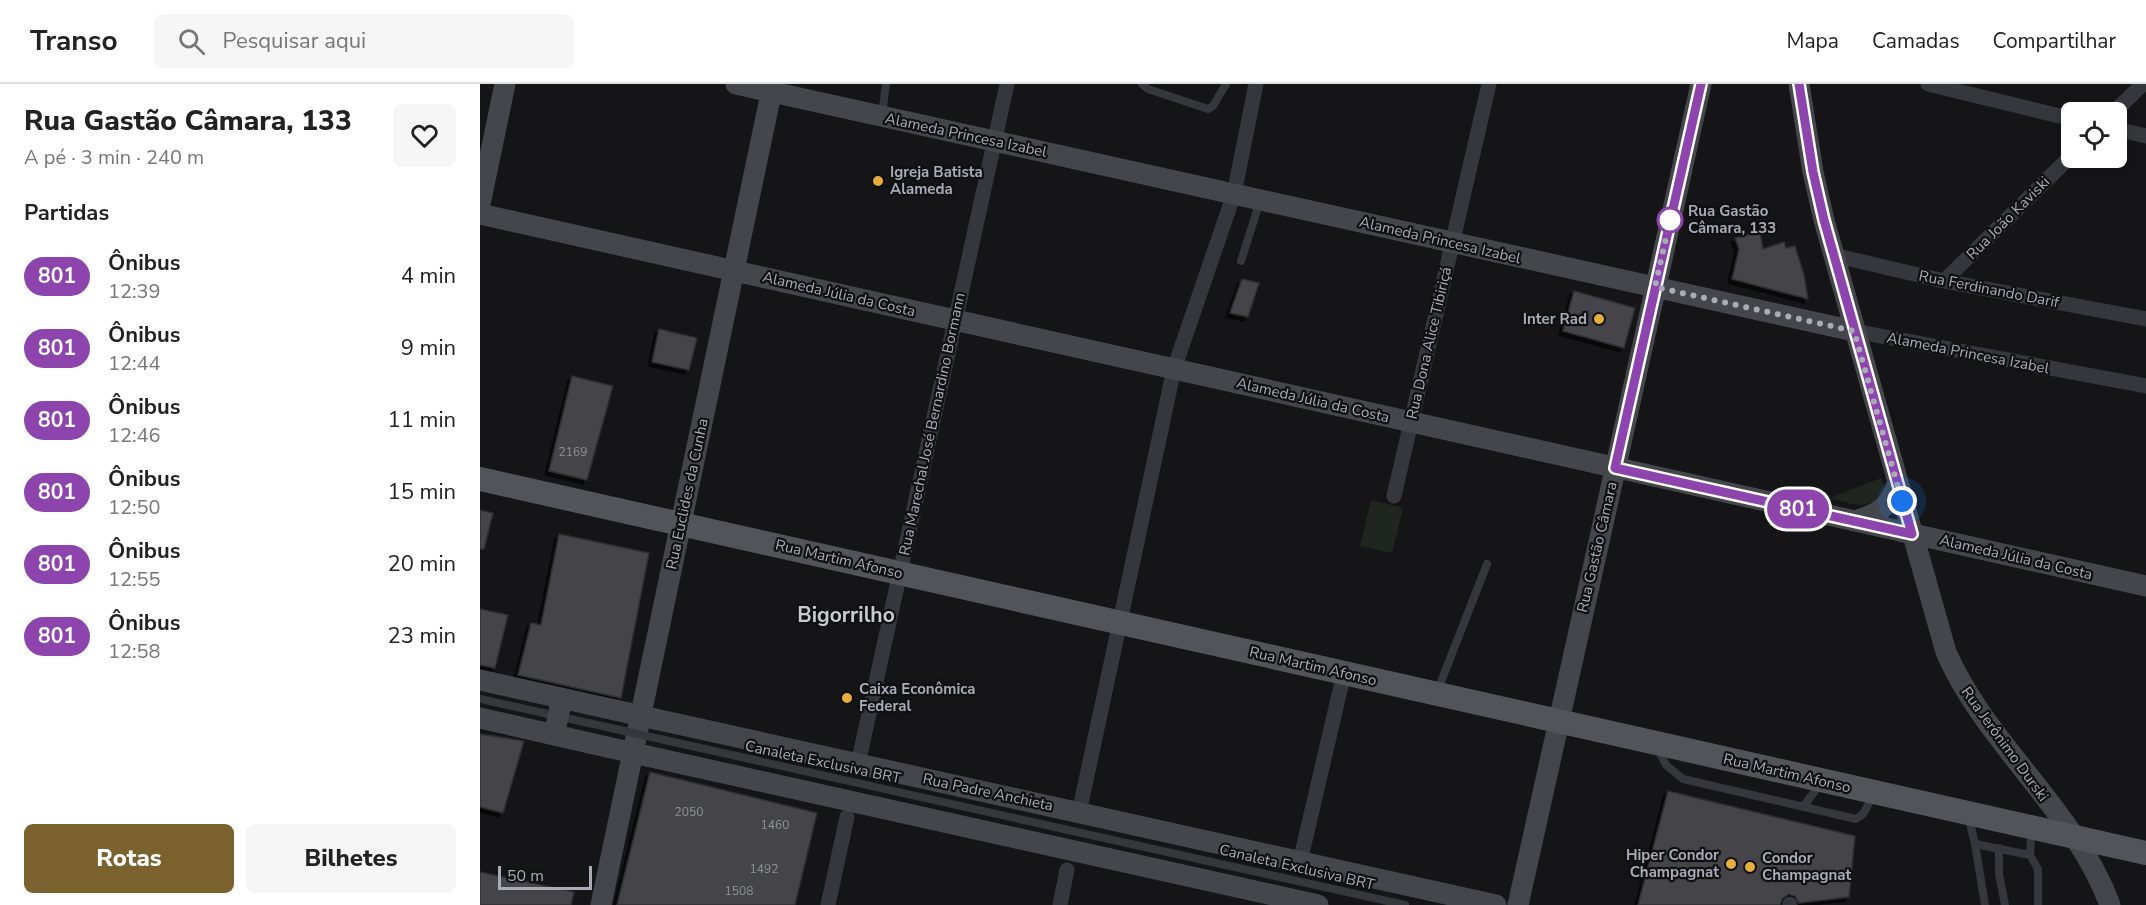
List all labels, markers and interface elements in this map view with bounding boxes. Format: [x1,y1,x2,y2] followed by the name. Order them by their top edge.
[154,14,574,68] search box
[30,22,118,60] text: Transo
[175,25,208,58] icon: search
[223,26,366,56] text: Pesquisar aqui
[1787,27,1839,55] text: Mapa
[1872,27,1959,55] text: Camadas
[1992,27,2116,55] text: Compartilhar
[24,102,352,140] text: Rua Gastão Câmara, 133
[2061,102,2127,168] map controls
[2061,102,2127,168] button: locate
[393,104,456,167] button: heart
[883,108,1049,162] street label: Alameda Princesa Izabel
[24,144,204,171] text: A pé · 3 min · 240 m
[890,162,983,199] place label: Igreja Batista Alameda
[1962,172,2054,264] street label: Rua João Kaviski
[871,174,885,188] marker: Igreja Batista Alameda
[24,198,109,228] text: Partidas
[1688,201,1776,238] place label: Rua Gastão Câmara, 133
[1657,207,1683,233] marker: Rua Gastão Câmara, 133
[1357,212,1523,268] street label: Alameda Princesa Izabel
[108,248,180,278] text: Ônibus
[401,261,456,291] text: 4 min
[38,262,76,290] text: 801
[1402,265,1456,421] street label: Rua Dona Alice Tibiriçá
[1917,266,2062,313] street label: Rua Ferdinando Darif
[761,267,917,321] street label: Alameda Júlia da Costa
[108,278,161,305] text: 12:39
[894,291,970,557] street label: Rua Marechal José Bernardino Bormann
[1523,309,1587,329] place label: Inter Rad
[1592,312,1606,326] marker: Inter Rad
[108,320,180,350] text: Ônibus
[1885,327,2051,379] street label: Alameda Princesa Izabel
[401,333,456,363] text: 9 min
[38,334,76,362] text: 801
[108,350,161,377] text: 12:44
[1235,373,1391,427] street label: Alameda Júlia da Costa
[108,392,180,422] text: Ônibus
[388,405,456,435] text: 11 min
[38,406,76,434] text: 801
[661,417,713,571] street label: Rua Euclides da Cunha
[108,422,161,449] text: 12:46
[559,444,587,460] house number: 2169
[108,464,180,494] text: Ônibus
[388,477,456,507] text: 15 min
[38,478,76,506] text: 801
[1572,480,1622,614] street label: Rua Gastão Câmara
[1887,486,1917,516] your location
[1764,490,1832,528] line badge: 801
[108,494,161,521] text: 12:50
[1779,495,1817,523] text: 801
[1938,530,2094,584] street label: Alameda Júlia da Costa
[773,535,905,583] street label: Rua Martim Afonso
[108,536,180,566] text: Ônibus
[388,549,456,579] text: 20 min
[38,550,76,578] text: 801
[108,566,161,593] text: 12:55
[797,601,895,629] district label: Bigorrilho
[108,608,180,638] text: Ônibus
[388,621,456,651] text: 23 min
[38,622,76,650] text: 801
[108,638,161,665] text: 12:58
[1247,642,1379,690] street label: Rua Martim Afonso
[859,679,975,716] place label: Caixa Econômica Federal
[1957,683,2053,805] street label: Rua Jerônimo Durski
[840,691,854,705] marker: Caixa Econômica Federal
[743,736,903,788] street label: Canaleta Exclusiva BRT
[1721,749,1853,797] street label: Rua Martim Afonso
[921,768,1055,816] street label: Rua Padre Anchieta
[675,804,703,820] house number: 2050
[761,817,789,833] house number: 1460
[24,824,234,893] button: Rotas
[246,824,456,893] button: Bilhetes
[1217,839,1377,895] street label: Canaleta Exclusiva BRT
[1626,845,1719,882] place label: Hiper Condor Champagnat
[1762,848,1852,885] place label: Condor Champagnat
[1724,857,1738,871] marker: Hiper Condor Champagnat
[1743,860,1757,874] marker: Condor Champagnat
[750,861,778,877] house number: 1492
[498,863,592,890] scale bar
[507,865,544,887] text: 50 m
[725,883,753,899] house number: 1508

